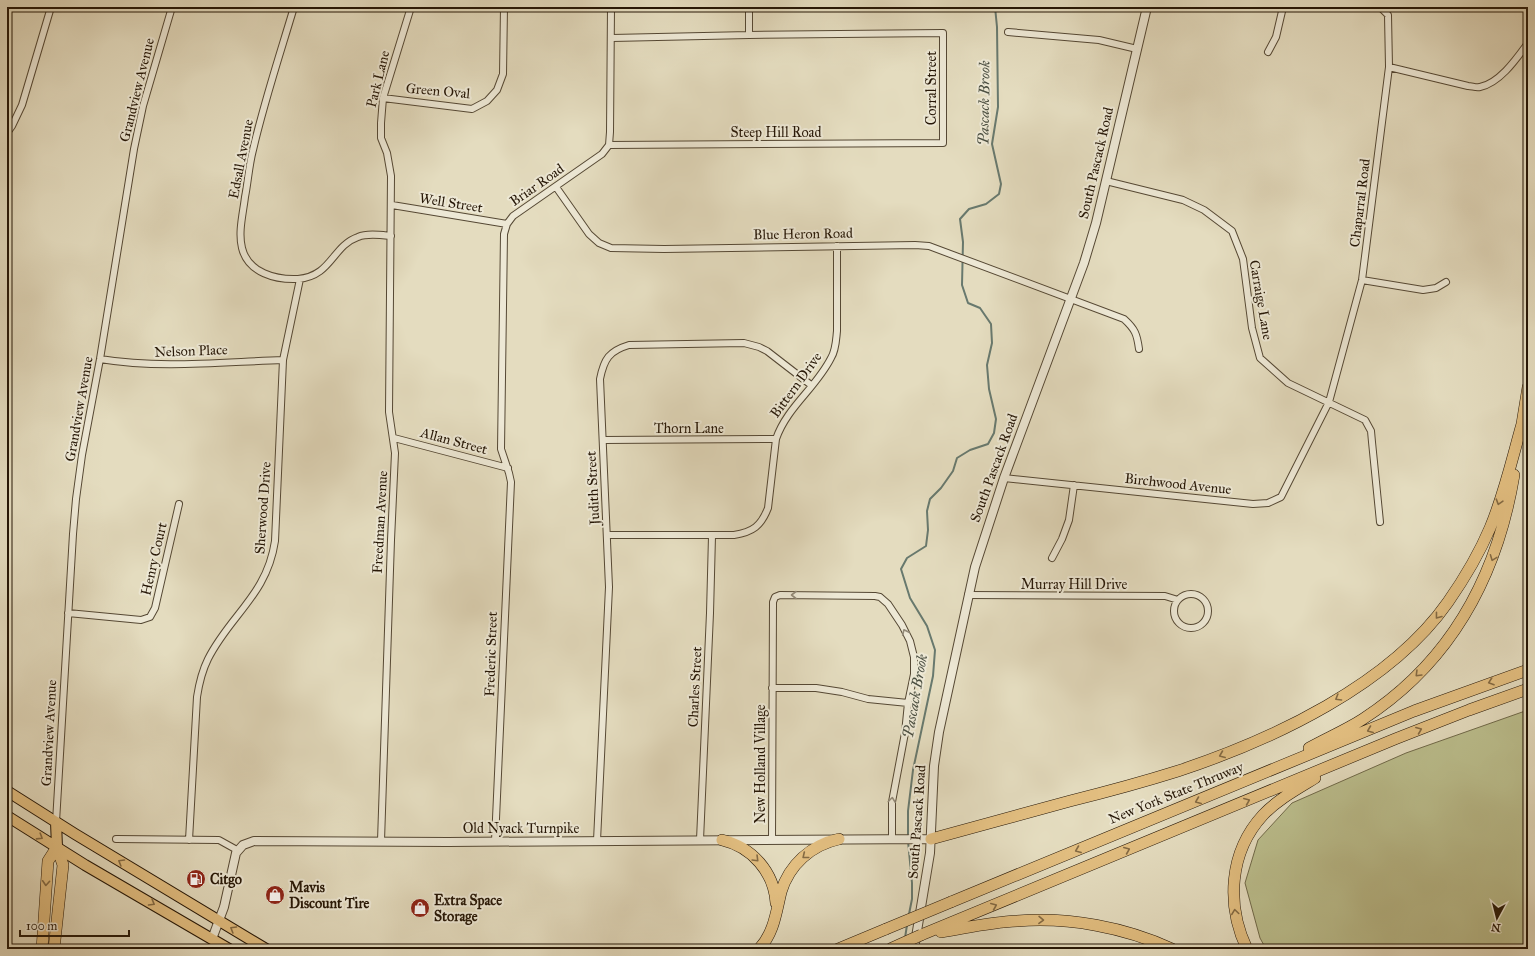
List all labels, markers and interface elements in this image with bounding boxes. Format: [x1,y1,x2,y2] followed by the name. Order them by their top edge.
[116,36,158,144] street label: Grandview Avenue
[363,49,393,109] street label: Park Lane
[923,51,940,125] street label: Corral Street
[974,60,994,146] water label: Pascack Brook
[405,80,471,102] street label: Green Oval
[1075,105,1117,221] street label: South Pascack Road
[225,118,257,200] street label: Edsall Avenue
[730,124,822,141] street label: Steep Hill Road
[1346,158,1374,248] street label: Chaparral Road
[507,160,567,210] street label: Briar Road
[418,190,484,216] street label: Well Street
[753,225,853,243] street label: Blue Heron Road
[1246,259,1276,341] street label: Carraige Lane
[154,341,228,361] street label: Nelson Place
[767,349,826,421] street label: Bittern Drive
[61,355,97,463] street label: Grandview Avenue
[966,411,1022,525] street label: South Pascack Road
[654,420,724,437] street label: Thorn Lane
[418,424,489,458] street label: Allan Street
[583,450,605,527] street label: Judith Street
[251,461,275,555] street label: Sherwood Drive
[369,470,391,574] street label: Freedman Avenue
[1124,470,1232,498] street label: Birchwood Avenue
[1496,498,1504,505] one-way arrow
[137,521,171,597] street label: Henry Court
[1489,554,1497,561] one-way arrow
[1021,576,1127,593] street label: Murray Hill Drive
[791,591,797,599] one-way arrow
[481,611,501,697] street label: Frederic Street
[1435,611,1442,618] one-way arrow
[902,628,910,636] one-way arrow
[684,646,706,728] street label: Charles Street
[899,652,931,739] water label: Pascack Brook
[1415,669,1423,677] one-way arrow
[1488,678,1495,686] one-way arrow
[38,679,60,787] street label: Grandview Avenue
[1335,694,1342,701] one-way arrow
[752,704,769,824] street label: New Holland Village
[1367,725,1374,733] one-way arrow
[1415,726,1422,734] one-way arrow
[1218,751,1225,759] one-way arrow
[1106,758,1246,828] street label: New York State Thruway
[905,764,929,880] street label: South Pascack Road
[1195,796,1202,804] one-way arrow
[888,797,897,803] one-way arrow
[1244,797,1251,805] one-way arrow
[463,820,579,837] street label: Old Nyack Turnpike
[36,832,43,839] one-way arrow
[1074,845,1082,853] one-way arrow
[1123,847,1130,855] one-way arrow
[802,851,809,858] one-way arrow
[751,854,759,861] one-way arrow
[118,859,125,866] one-way arrow
[185,868,207,890] fuel station icon: Citgo
[210,871,242,889] place label: Citgo
[289,879,370,912] place label: Mavis Discount Tire
[42,880,51,886] one-way arrow
[264,884,286,906] shop icon: Mavis Discount Tire
[434,892,502,926] place label: Extra Space Storage
[409,897,431,919] shop icon: Extra Space Storage
[1477,898,1517,938] north arrow
[147,899,155,906] one-way arrow
[990,902,997,910] one-way arrow
[1231,909,1240,915] one-way arrow
[20,912,129,938] scale bar
[1038,916,1044,924] one-way arrow
[26,919,57,933] text: 100 m
[1490,920,1501,934] text: N
[230,926,237,933] one-way arrow

